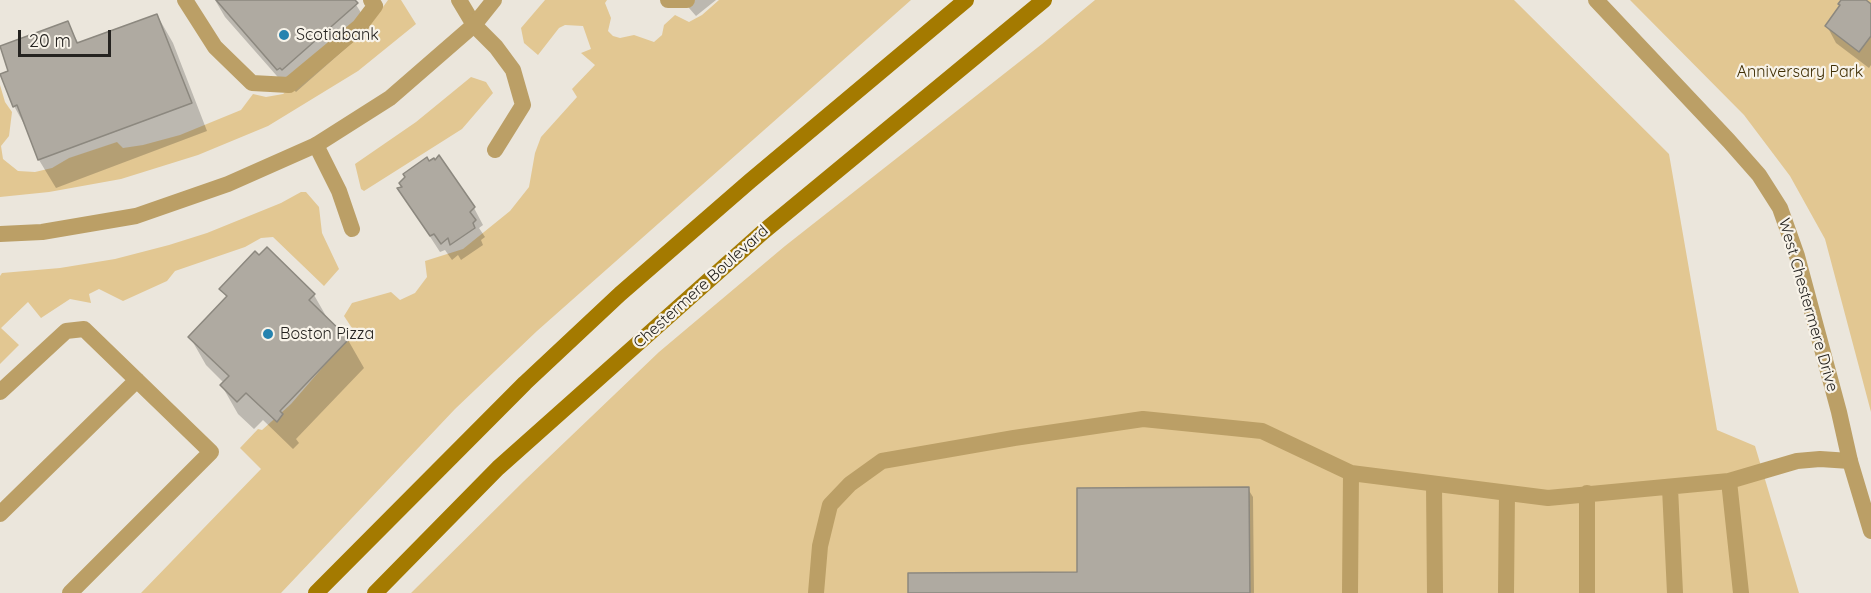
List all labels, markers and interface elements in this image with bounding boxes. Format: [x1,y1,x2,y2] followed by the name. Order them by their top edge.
[21,18,114,56] scale bar
[296,25,379,45] place label: Scotiabank
[277,28,291,42] marker: Scotiabank
[29,29,71,52] text: 20 m
[1737,62,1863,82] park label: Anniversary Park
[1774,216,1842,394] street label: West Chestermere Drive
[630,221,772,353] street label: Chestermere Boulevard
[280,324,374,344] place label: Boston Pizza
[261,327,275,341] marker: Boston Pizza

